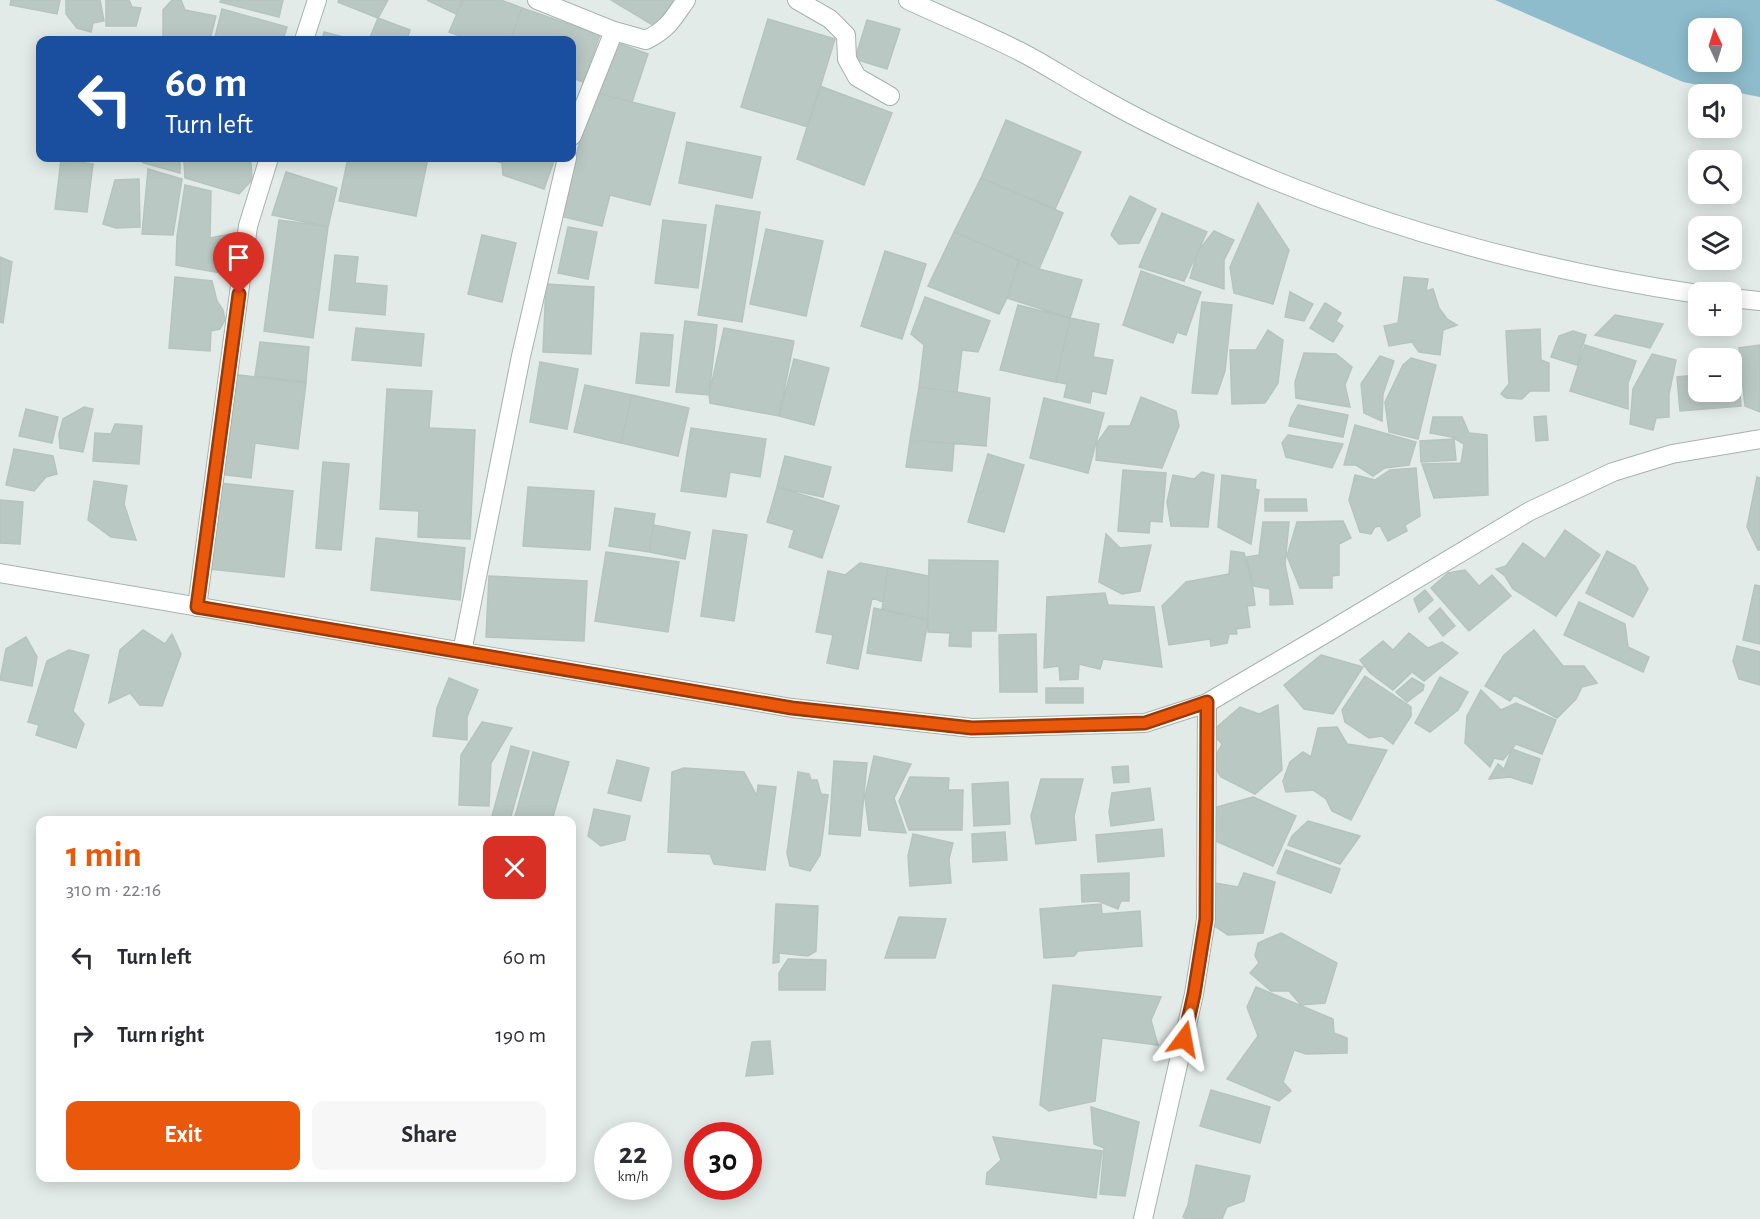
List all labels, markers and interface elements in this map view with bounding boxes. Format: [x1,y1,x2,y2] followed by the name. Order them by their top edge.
[1688,18,1742,72] north arrow
[1688,18,1742,402] map controls
[66,60,144,138] icon: left
[165,62,247,104] text: 60 m
[1688,84,1742,138] button: sound
[165,111,253,138] text: Turn left
[1688,150,1742,204] button: search
[1688,216,1742,270] button: layers
[213,232,264,294] pin
[222,241,255,274] icon: arrive
[1688,282,1742,336] button: +
[1688,348,1742,402] button: −
[483,836,546,899] button: close
[66,837,142,873] text: 1 min
[66,880,161,900] text: 310 m · 22:16
[66,941,99,974] icon: left
[117,946,191,968] text: Turn left
[503,946,546,968] text: 60 m
[1152,1007,1216,1071] position arrow
[66,1019,99,1052] icon: right
[117,1024,204,1046] text: Turn right
[495,1024,546,1046] text: 190 m
[66,1101,300,1170] button: Exit
[312,1101,546,1170] button: Share
[684,1122,762,1200] speed limit sign: 30
[619,1139,647,1169] text: 22
[618,1169,648,1184] text: km/h

